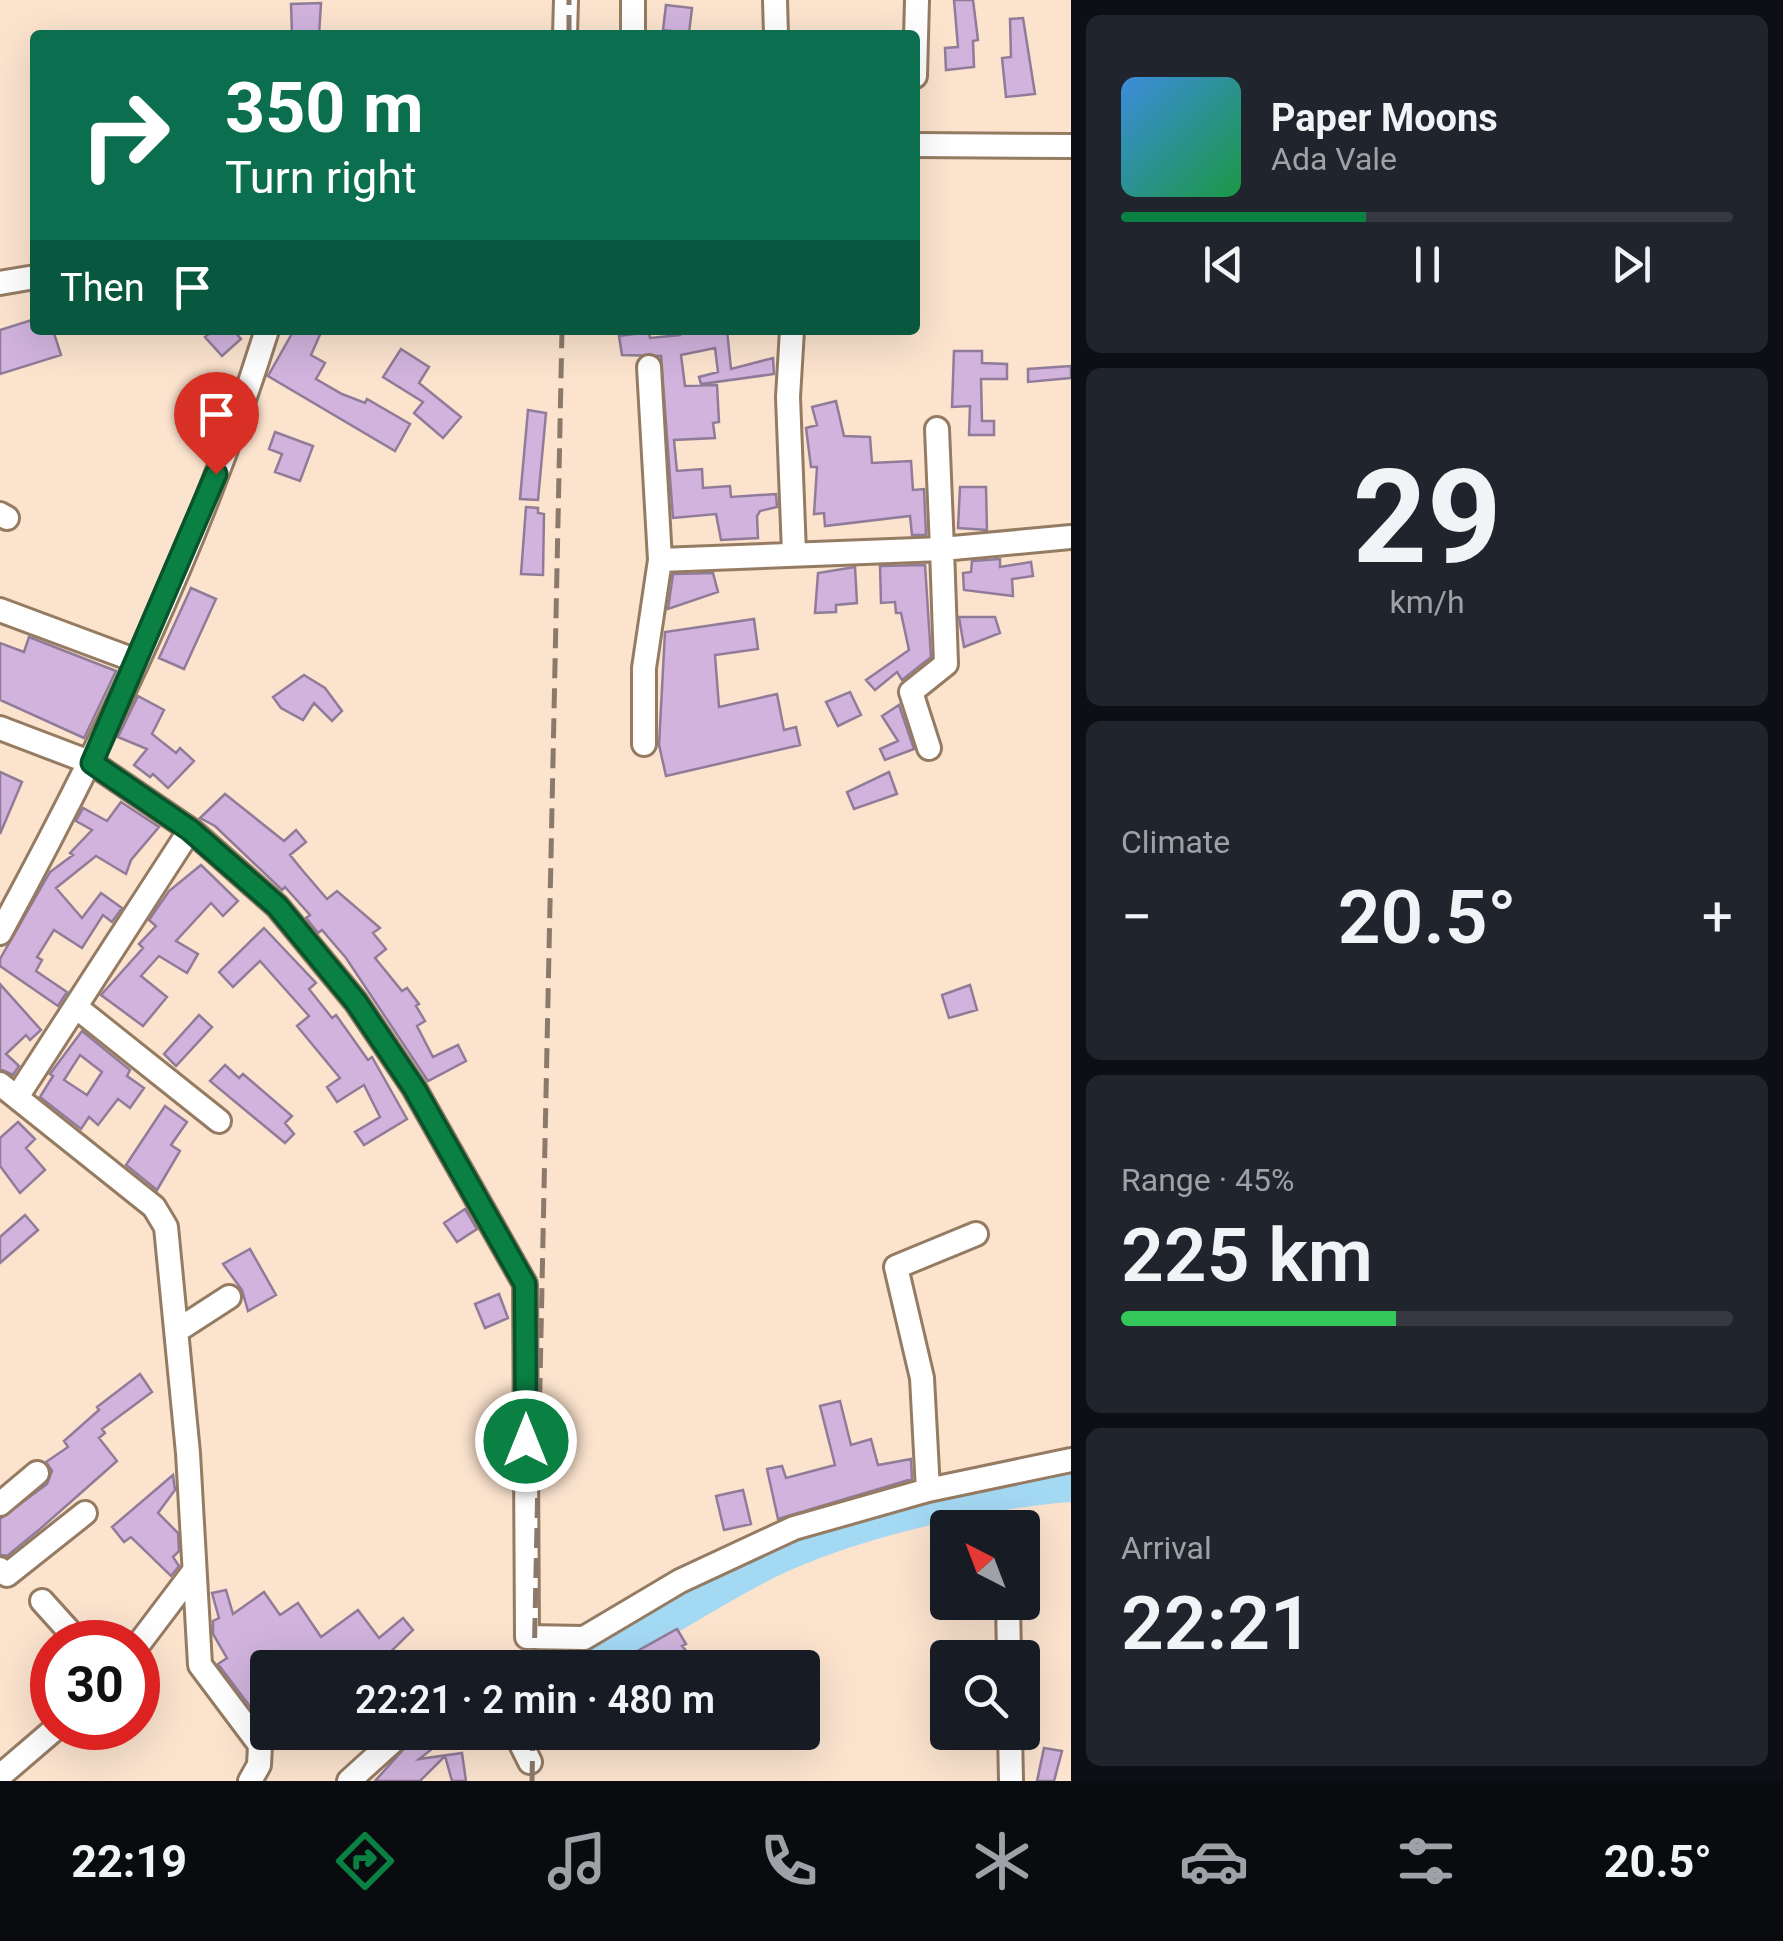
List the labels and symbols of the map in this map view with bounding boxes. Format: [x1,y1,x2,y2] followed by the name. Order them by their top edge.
[174,372,259,475] pin
[474,1389,578,1493] position arrow
[930,1510,1040,1620] north arrow
[30,1620,160,1750] speed limit sign: 30

